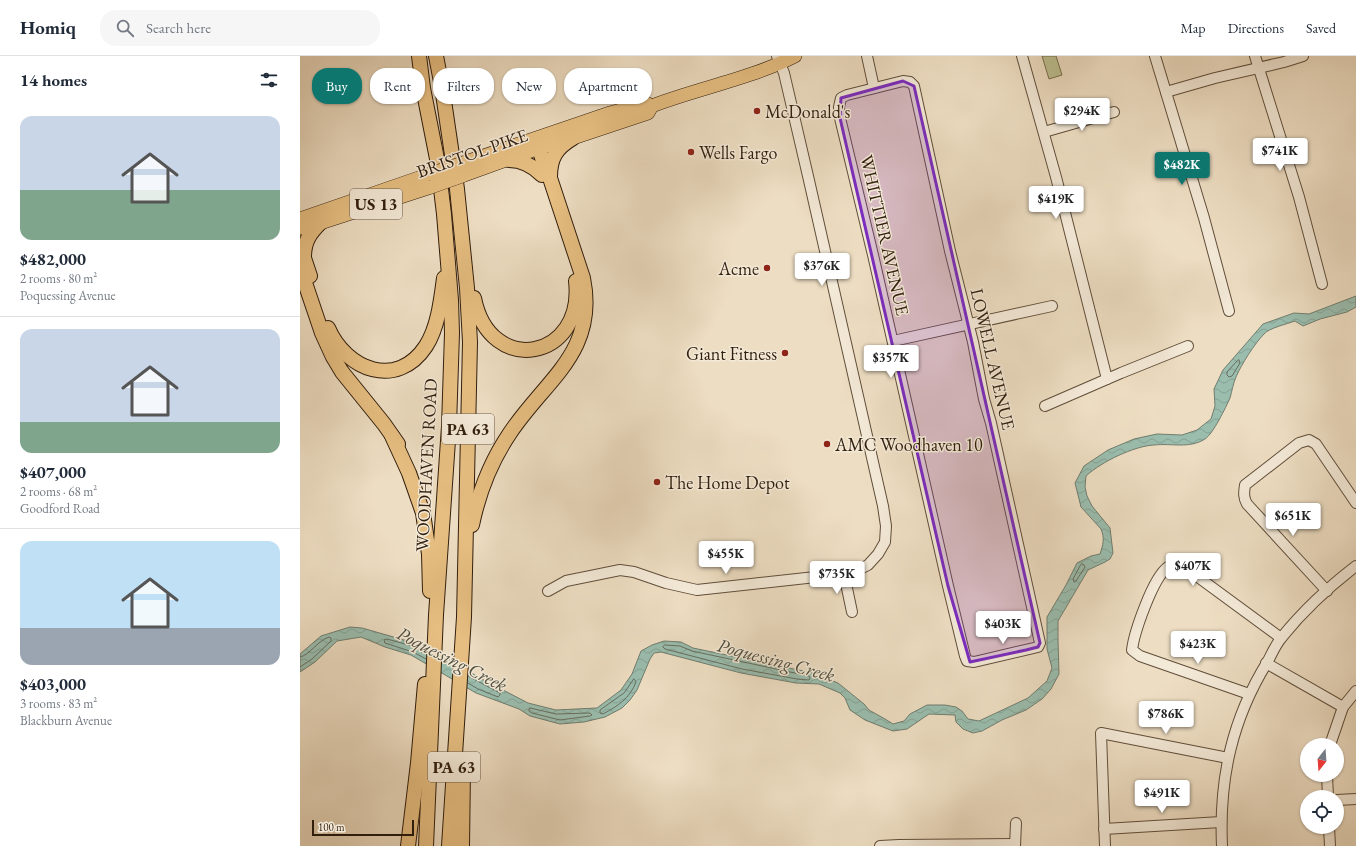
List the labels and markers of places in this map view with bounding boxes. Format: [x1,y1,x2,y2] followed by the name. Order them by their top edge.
[1054,98,1110,132] pin: $294K
[765,100,850,123] place label: McDonald's
[752,106,762,116] marker: McDonald's
[1252,138,1308,172] pin: $741K
[699,141,777,164] place label: Wells Fargo
[686,147,696,157] marker: Wells Fargo
[1154,152,1210,186] pin: $482K
[1028,186,1084,220] pin: $419K
[794,253,850,287] pin: $376K
[717,257,759,280] place label: Acme
[762,263,772,273] marker: Acme
[686,342,777,365] place label: Giant Fitness
[863,345,919,379] pin: $357K
[780,348,790,358] marker: Giant Fitness
[834,433,983,456] place label: AMC Woodhaven 10
[822,439,832,449] marker: AMC Woodhaven 10
[665,471,790,494] place label: The Home Depot
[652,477,662,487] marker: The Home Depot
[1265,503,1321,537] pin: $651K
[698,541,754,575] pin: $455K
[1165,553,1221,587] pin: $407K
[809,561,865,595] pin: $735K
[975,611,1031,645] pin: $403K
[1170,631,1226,665] pin: $423K
[1138,701,1194,735] pin: $786K
[1134,780,1190,814] pin: $491K

